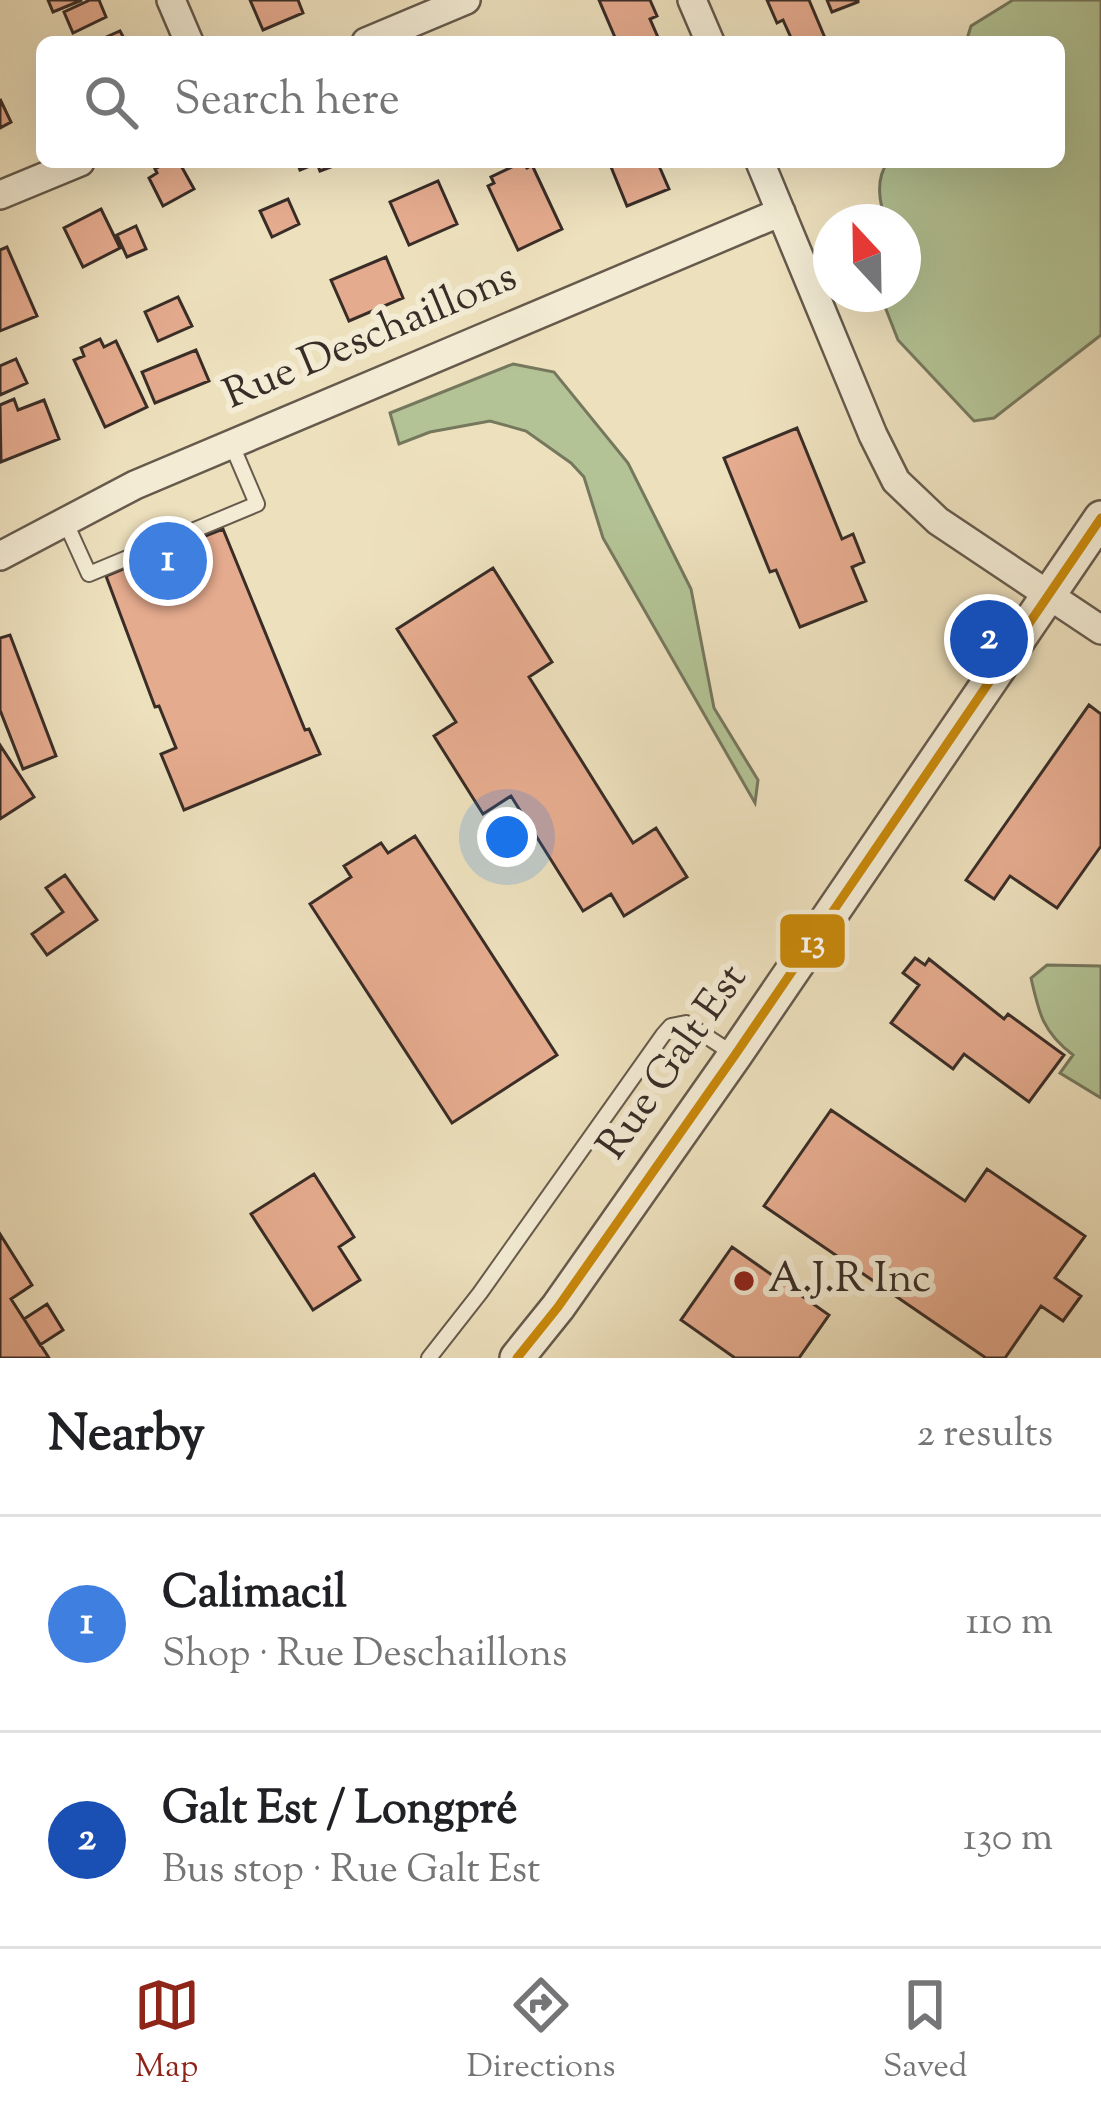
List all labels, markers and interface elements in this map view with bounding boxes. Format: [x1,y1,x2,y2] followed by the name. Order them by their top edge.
[36,36,1065,168] search box
[78,69,144,135] icon: search
[174,70,400,135] text: Search here
[813,204,921,312] north arrow
[215,249,527,427] street label: Rue Deschaillons
[129,516,207,606] pin: 1
[950,594,1028,684] pin: 2
[477,807,537,867] your location
[778,912,847,970] line badge: 13
[801,920,825,968] text: 13
[585,953,763,1173] street label: Rue Galt Est
[768,1251,931,1311] place label: A.J.R Inc
[731,1268,757,1294] marker: A.J.R Inc
[48,1400,205,1473] text: Nearby
[917,1408,1053,1464] text: 2 results
[162,1563,347,1628] text: Calimacil
[80,1596,94,1652] text: 1
[966,1596,1053,1652] text: 110 m
[162,1628,567,1684] text: Shop · Rue Deschaillons
[162,1779,517,1844] text: Galt Est / Longpré
[78,1812,96,1868] text: 2
[963,1812,1053,1868] text: 130 m
[162,1844,540,1900] text: Bus stop · Rue Galt Est
[134,1972,200,2092] tab: Map
[467,1972,616,2092] tab: Directions
[883,1972,967,2092] tab: Saved

